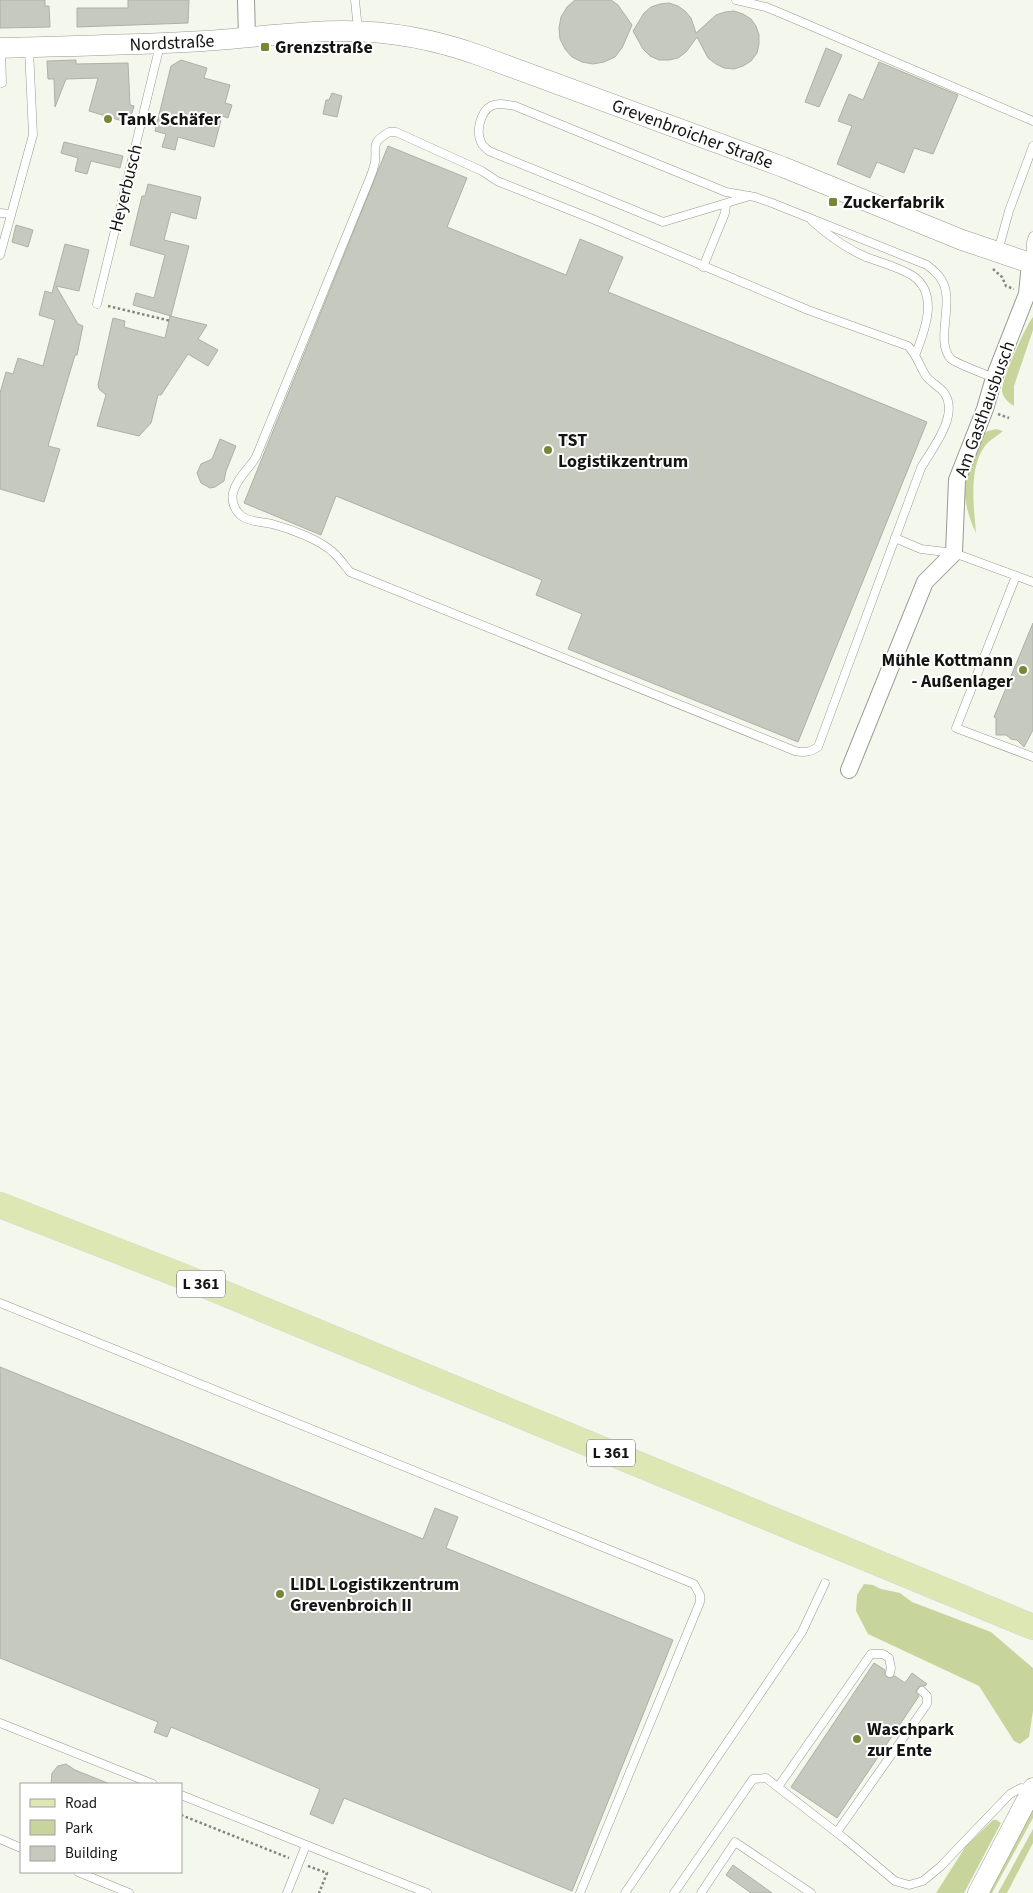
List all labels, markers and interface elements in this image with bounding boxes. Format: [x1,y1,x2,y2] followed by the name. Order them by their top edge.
[129,28,215,57] street label: Nordstraße
[275,35,373,60] place label: Grenzstraße
[259,41,271,53] marker: Grenzstraße
[609,93,777,175] street label: Grevenbroicher Straße
[118,107,222,132] place label: Tank Schäfer
[102,113,114,125] marker: Tank Schäfer
[103,142,149,234] street label: Heyerbusch
[843,190,945,215] place label: Zuckerfabrik
[827,196,839,208] marker: Zuckerfabrik
[949,337,1021,481] street label: Am Gasthausbusch
[558,428,688,474] place label: TST Logistikzentrum
[542,444,554,456] marker: TST Logistikzentrum
[882,648,1014,694] place label: Mühle Kottmann - Außenlager
[1017,664,1029,676] marker: Mühle Kottmann - Außenlager
[177,1270,225,1298] road number: L 361
[587,1440,635,1466] road number: L 361
[290,1572,459,1618] place label: LIDL Logistikzentrum Grevenbroich II
[274,1588,286,1600] marker: LIDL Logistikzentrum Grevenbroich II
[867,1717,954,1763] place label: Waschpark zur Ente
[851,1733,863,1745] marker: Waschpark zur Ente
[20,1783,182,1873] legend
[65,1793,97,1814] text: Road
[65,1818,94,1839] text: Park
[65,1843,118,1864] text: Building

